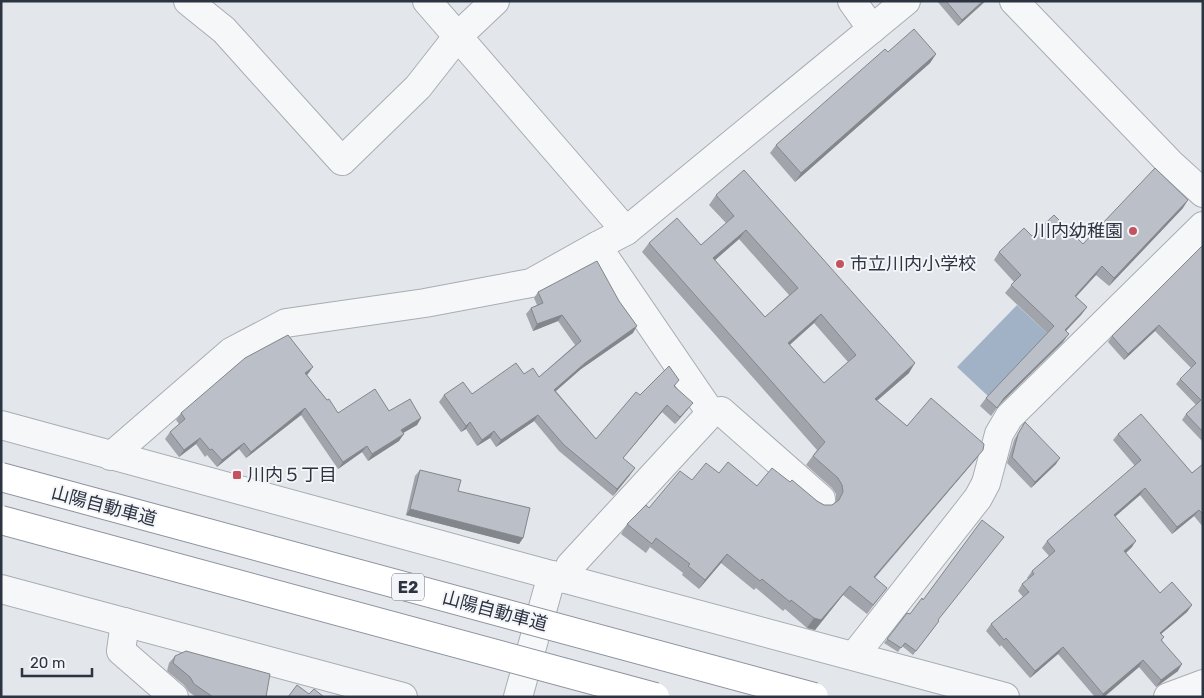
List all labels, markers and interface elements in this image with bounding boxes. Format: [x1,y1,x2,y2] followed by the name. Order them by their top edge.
[1033,220,1123,242] place label: 川内幼稚園
[1127,225,1139,237] marker: 川内幼稚園
[850,253,976,275] place label: 市立川内小学校
[834,258,846,270] marker: 市立川内小学校
[247,464,337,486] place label: 川内５丁目
[231,469,243,481] marker: 川内５丁目
[49,481,159,531] street label: 山陽自動車道
[392,574,424,600] road number: E2
[440,586,550,636] street label: 山陽自動車道
[22,646,92,678] scale bar
[30,654,65,672] text: 20 m

